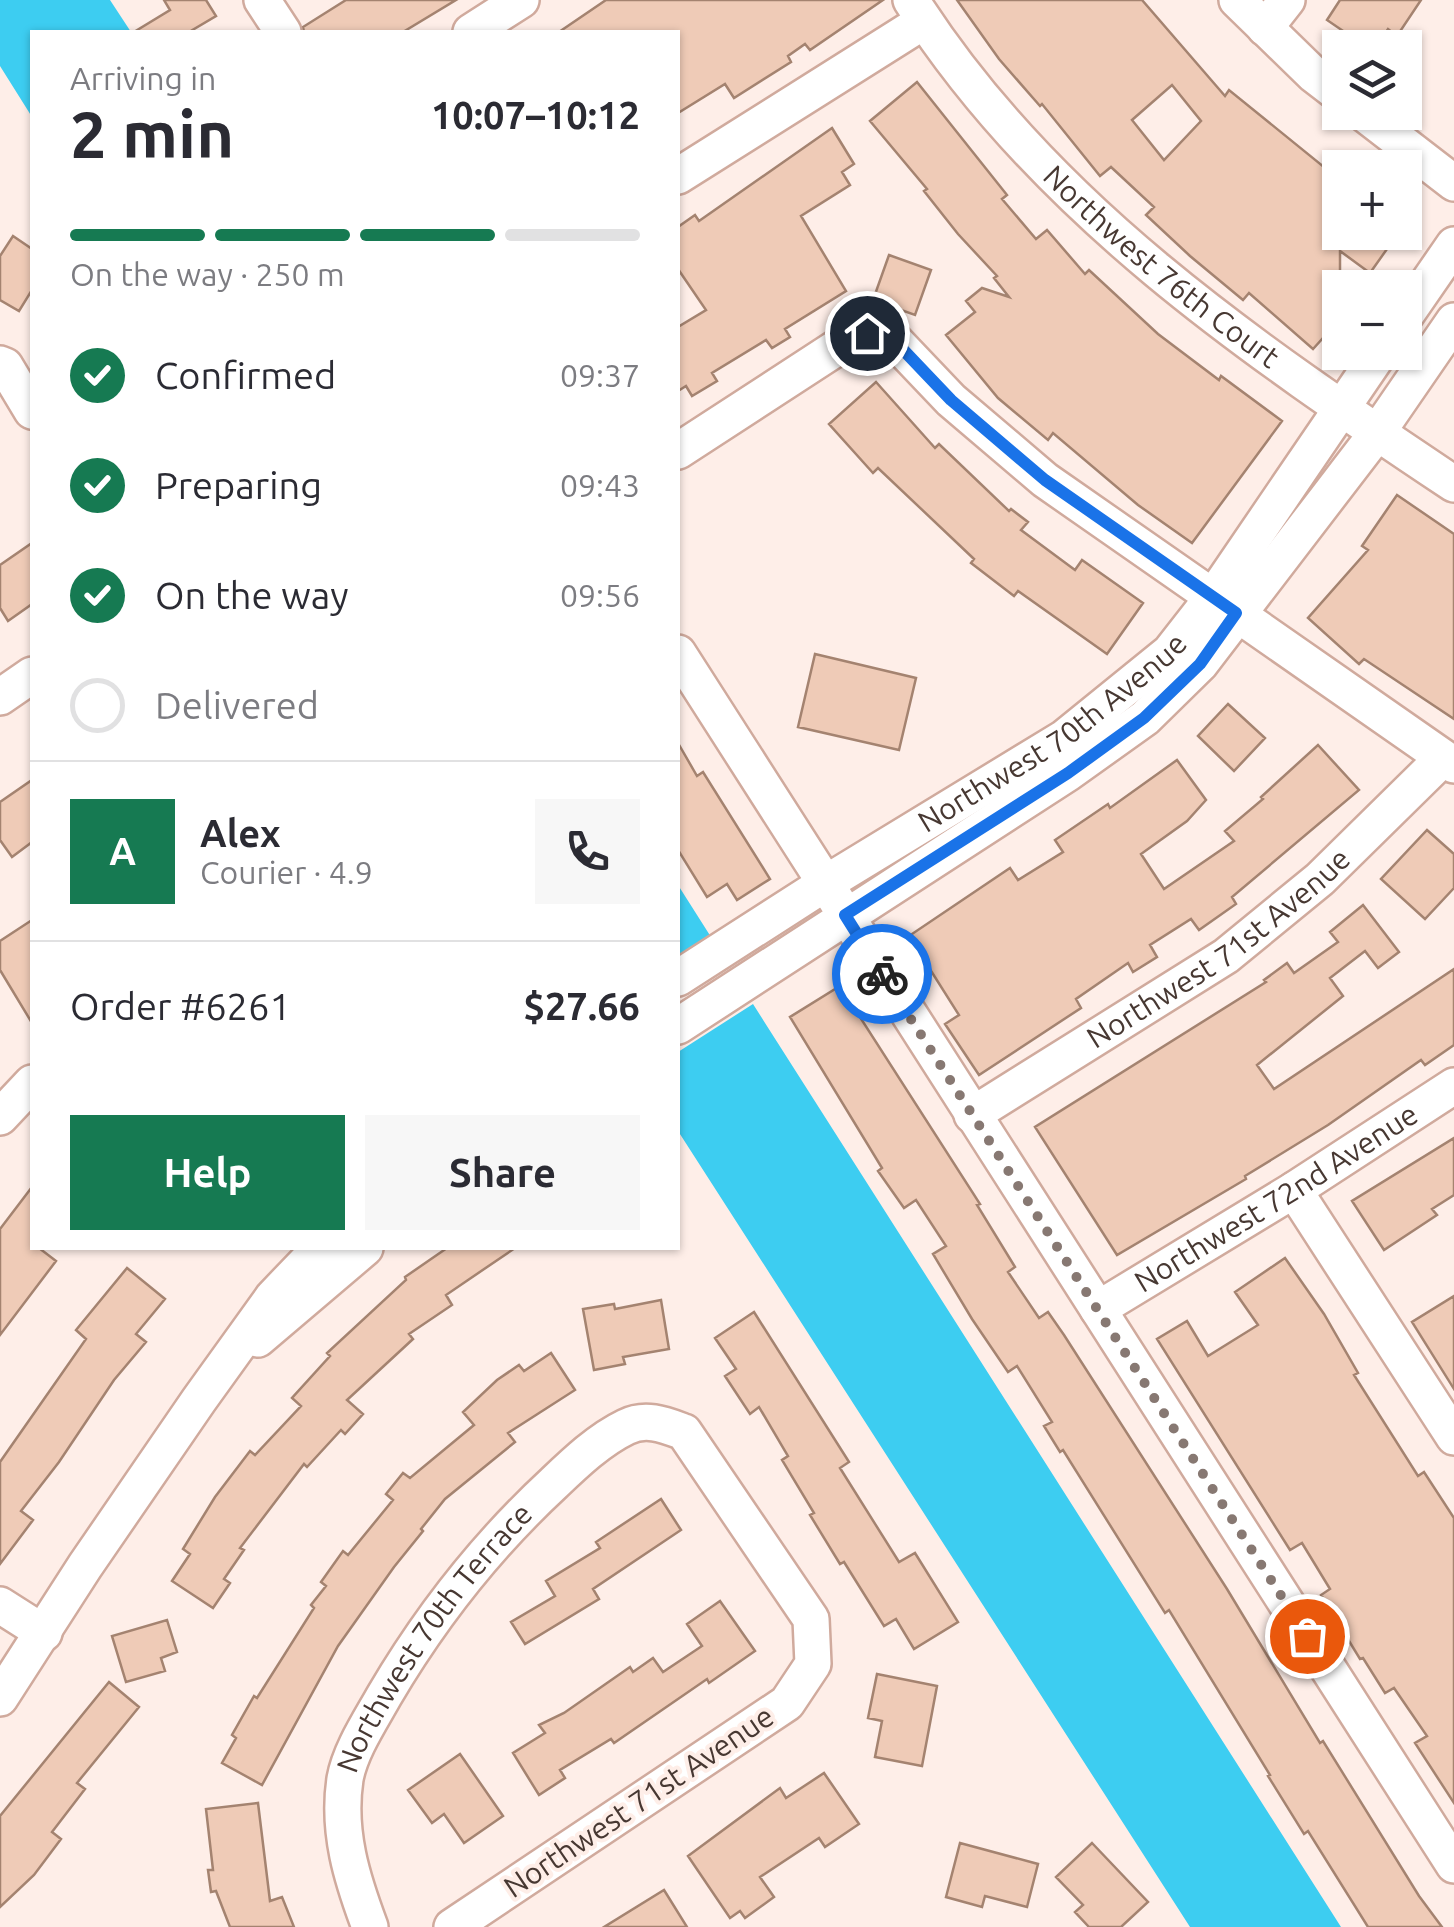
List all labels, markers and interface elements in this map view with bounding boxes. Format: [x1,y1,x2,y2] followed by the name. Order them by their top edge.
[1322,30,1422,370] map controls
[1322,30,1422,130] button: layers
[70,60,216,96] text: Arriving in
[431,94,640,136] text: 10:07–10:12
[70,97,234,170] text: 2 min
[1322,150,1422,250] button: +
[1037,158,1286,374] street label: Northwest 76th Court
[70,256,345,292] text: On the way · 250 m
[1322,270,1422,370] button: −
[825,291,910,376] pin
[840,306,895,361] icon: home
[70,348,125,403] icon: check
[155,354,336,396] text: Confirmed
[560,357,640,393] text: 09:37
[70,458,125,513] icon: check
[155,464,322,506] text: Preparing
[560,467,640,503] text: 09:43
[70,568,125,623] icon: check
[155,574,348,616] text: On the way
[560,577,640,613] text: 09:56
[912,627,1194,839] street label: Northwest 70th Avenue
[155,684,319,726] text: Delivered
[535,799,640,904] button: phone
[200,812,281,854] text: Alex
[109,830,136,872] text: A
[1081,841,1357,1055] street label: Northwest 71st Avenue
[200,854,373,890] text: Courier · 4.9
[832,924,932,1024] courier
[855,947,910,1002] icon: bike
[70,985,291,1027] text: Order #6261
[523,985,640,1027] text: $27.66
[1128,1096,1424,1299] street label: Northwest 72nd Avenue
[70,1115,345,1230] button: Help
[365,1115,640,1230] button: Share
[329,1496,539,1777] street label: Northwest 70th Terrace
[1265,1594,1350,1679] pin
[1280,1609,1335,1664] icon: bag
[497,1698,779,1904] street label: Northwest 71st Avenue

